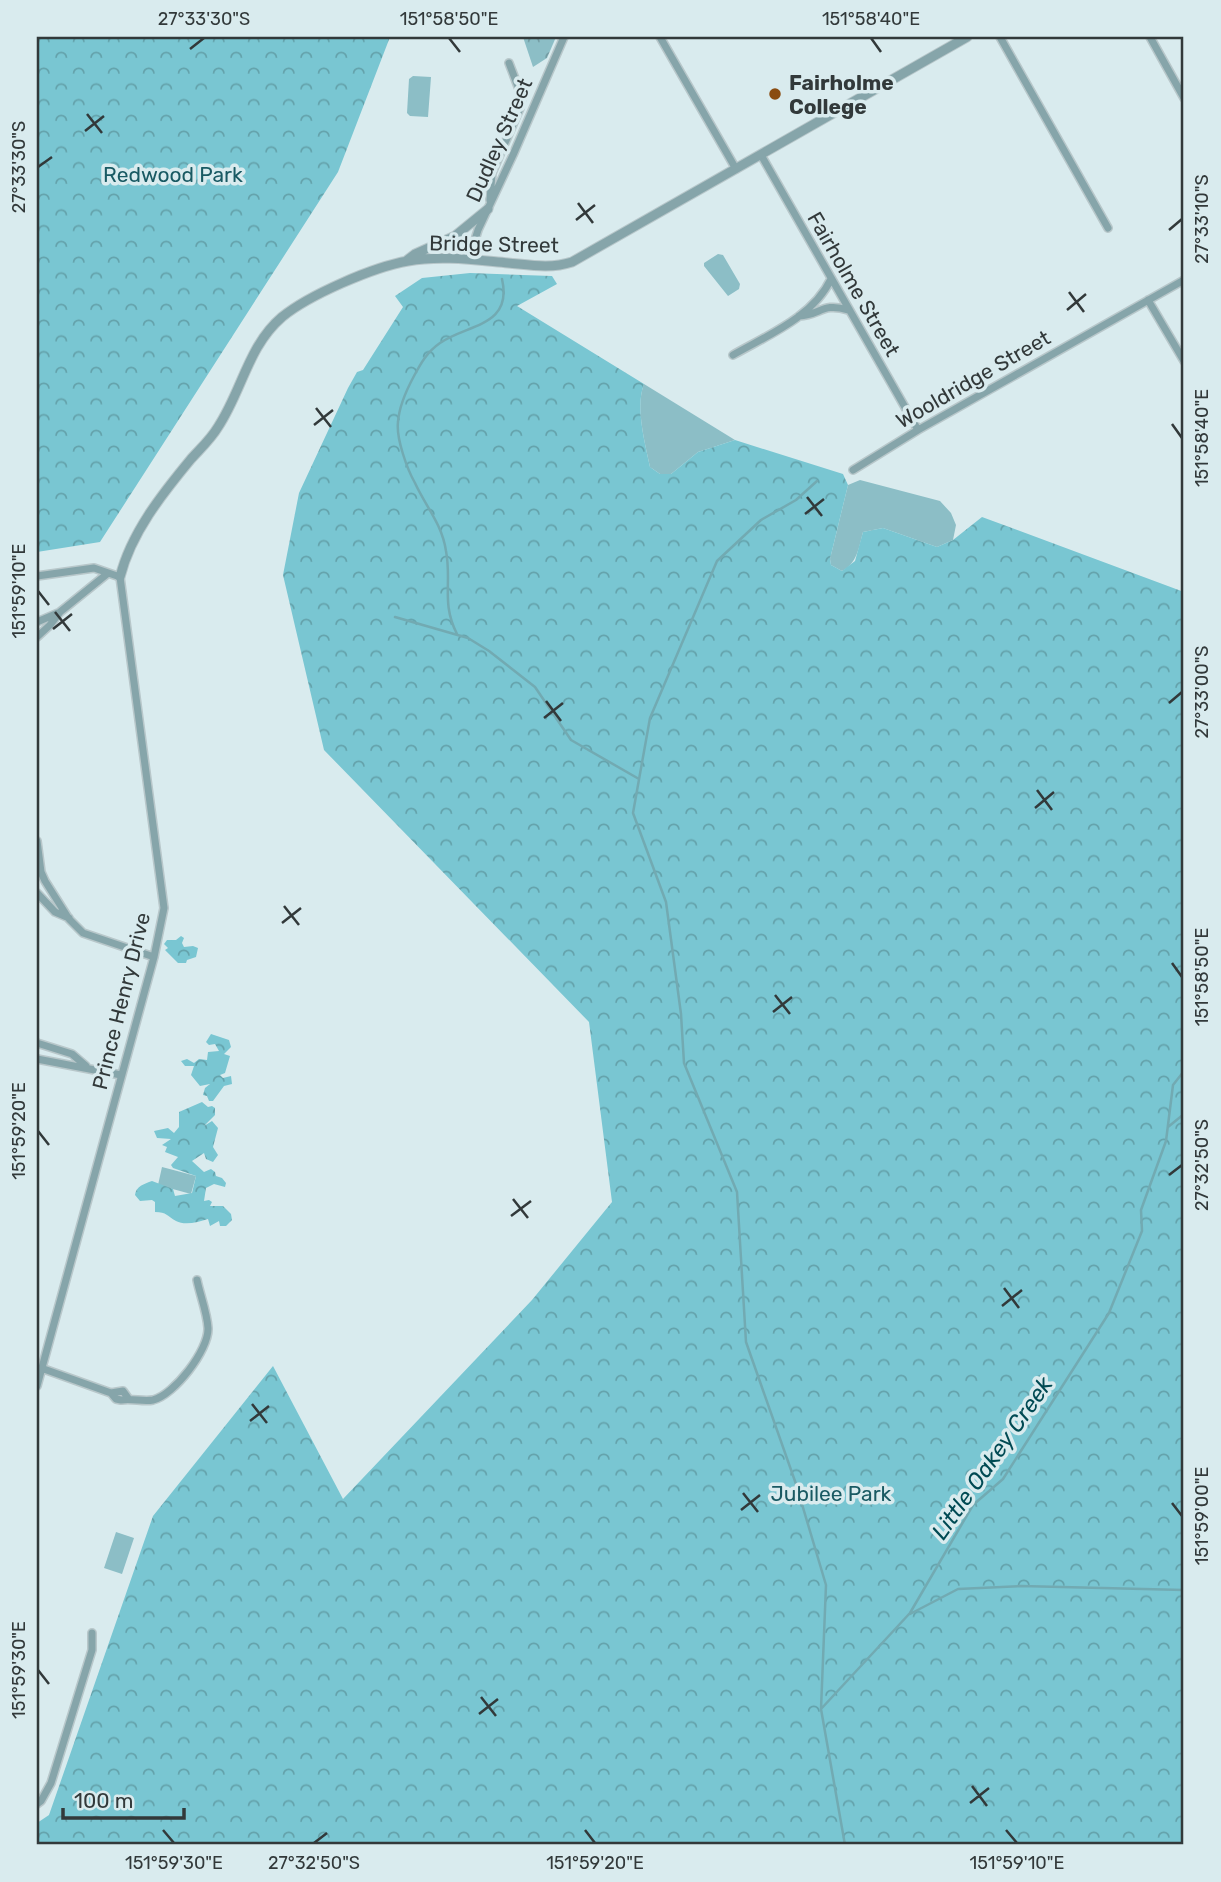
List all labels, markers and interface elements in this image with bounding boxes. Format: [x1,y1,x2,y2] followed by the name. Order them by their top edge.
[158,8,250,30] text: 27°33'30"S
[400,8,498,30] text: 151°58'50"E
[822,8,920,30] text: 151°58'40"E
[789,70,894,119] place label: Fairholme College
[461,74,537,206] street label: Dudley Street
[767,86,783,102] marker: Fairholme College
[8,121,30,213] text: 27°33'30"S
[103,162,243,187] park label: Redwood Park
[1191,174,1213,264] text: 27°33'10"S
[803,207,905,361] street label: Fairholme Street
[429,230,559,258] street label: Bridge Street
[891,325,1055,433] street label: Wooldridge Street
[1191,389,1213,487] text: 151°58'40"E
[8,544,30,638] text: 151°59'10"E
[1191,645,1213,739] text: 27°33'00"S
[87,910,155,1092] street label: Prince Henry Drive
[1191,928,1213,1026] text: 151°58'50"E
[8,1082,30,1180] text: 151°59'20"E
[1191,1119,1213,1211] text: 27°32'50"S
[925,1370,1059,1545] water label: Little Oakey Creek
[1191,1467,1213,1565] text: 151°59'00"E
[771,1481,892,1506] park label: Jubilee Park
[8,1621,30,1719] text: 151°59'30"E
[63,1777,184,1821] scale bar
[74,1788,133,1813] text: 100 m
[125,1852,223,1874] text: 151°59'30"E
[268,1852,360,1874] text: 27°32'50"S
[546,1852,644,1874] text: 151°59'20"E
[970,1852,1064,1874] text: 151°59'10"E

